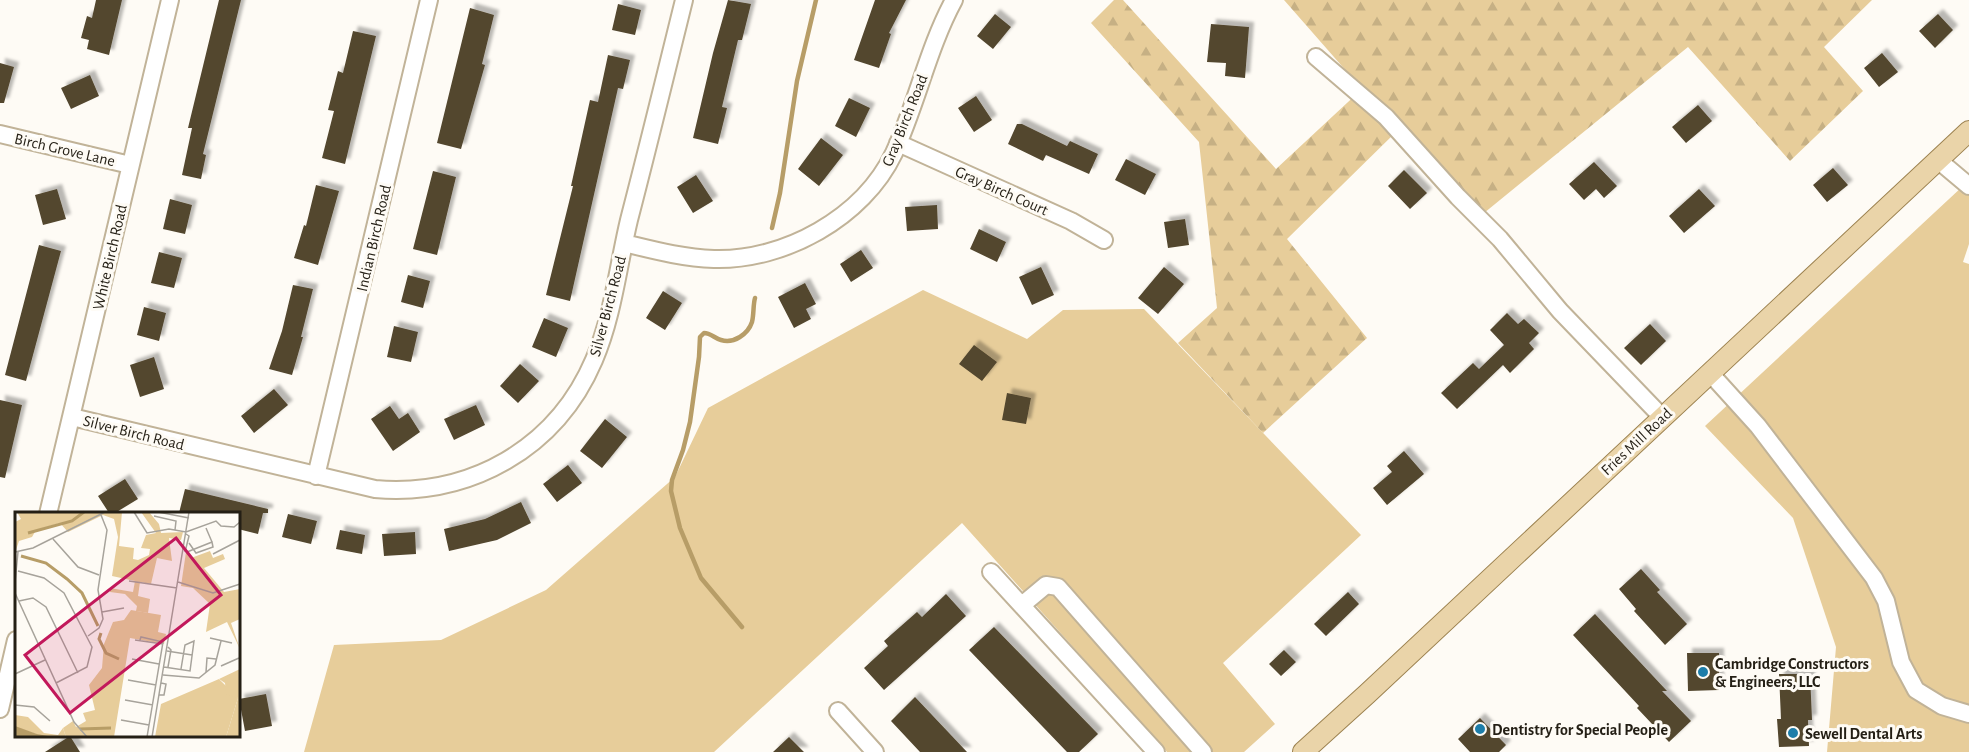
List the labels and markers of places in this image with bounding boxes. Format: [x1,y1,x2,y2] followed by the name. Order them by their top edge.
[1715,656,1869,690] place label: Cambridge Constructors & Engineers, LLC
[1696,665,1710,679] marker: Cambridge Constructors & Engineers, LLC
[1473,722,1487,736] marker: Dentistry for Special People
[1492,722,1668,739] place label: Dentistry for Special People
[1786,726,1800,740] marker: Sewell Dental Arts
[1805,726,1922,742] place label: Sewell Dental Arts

